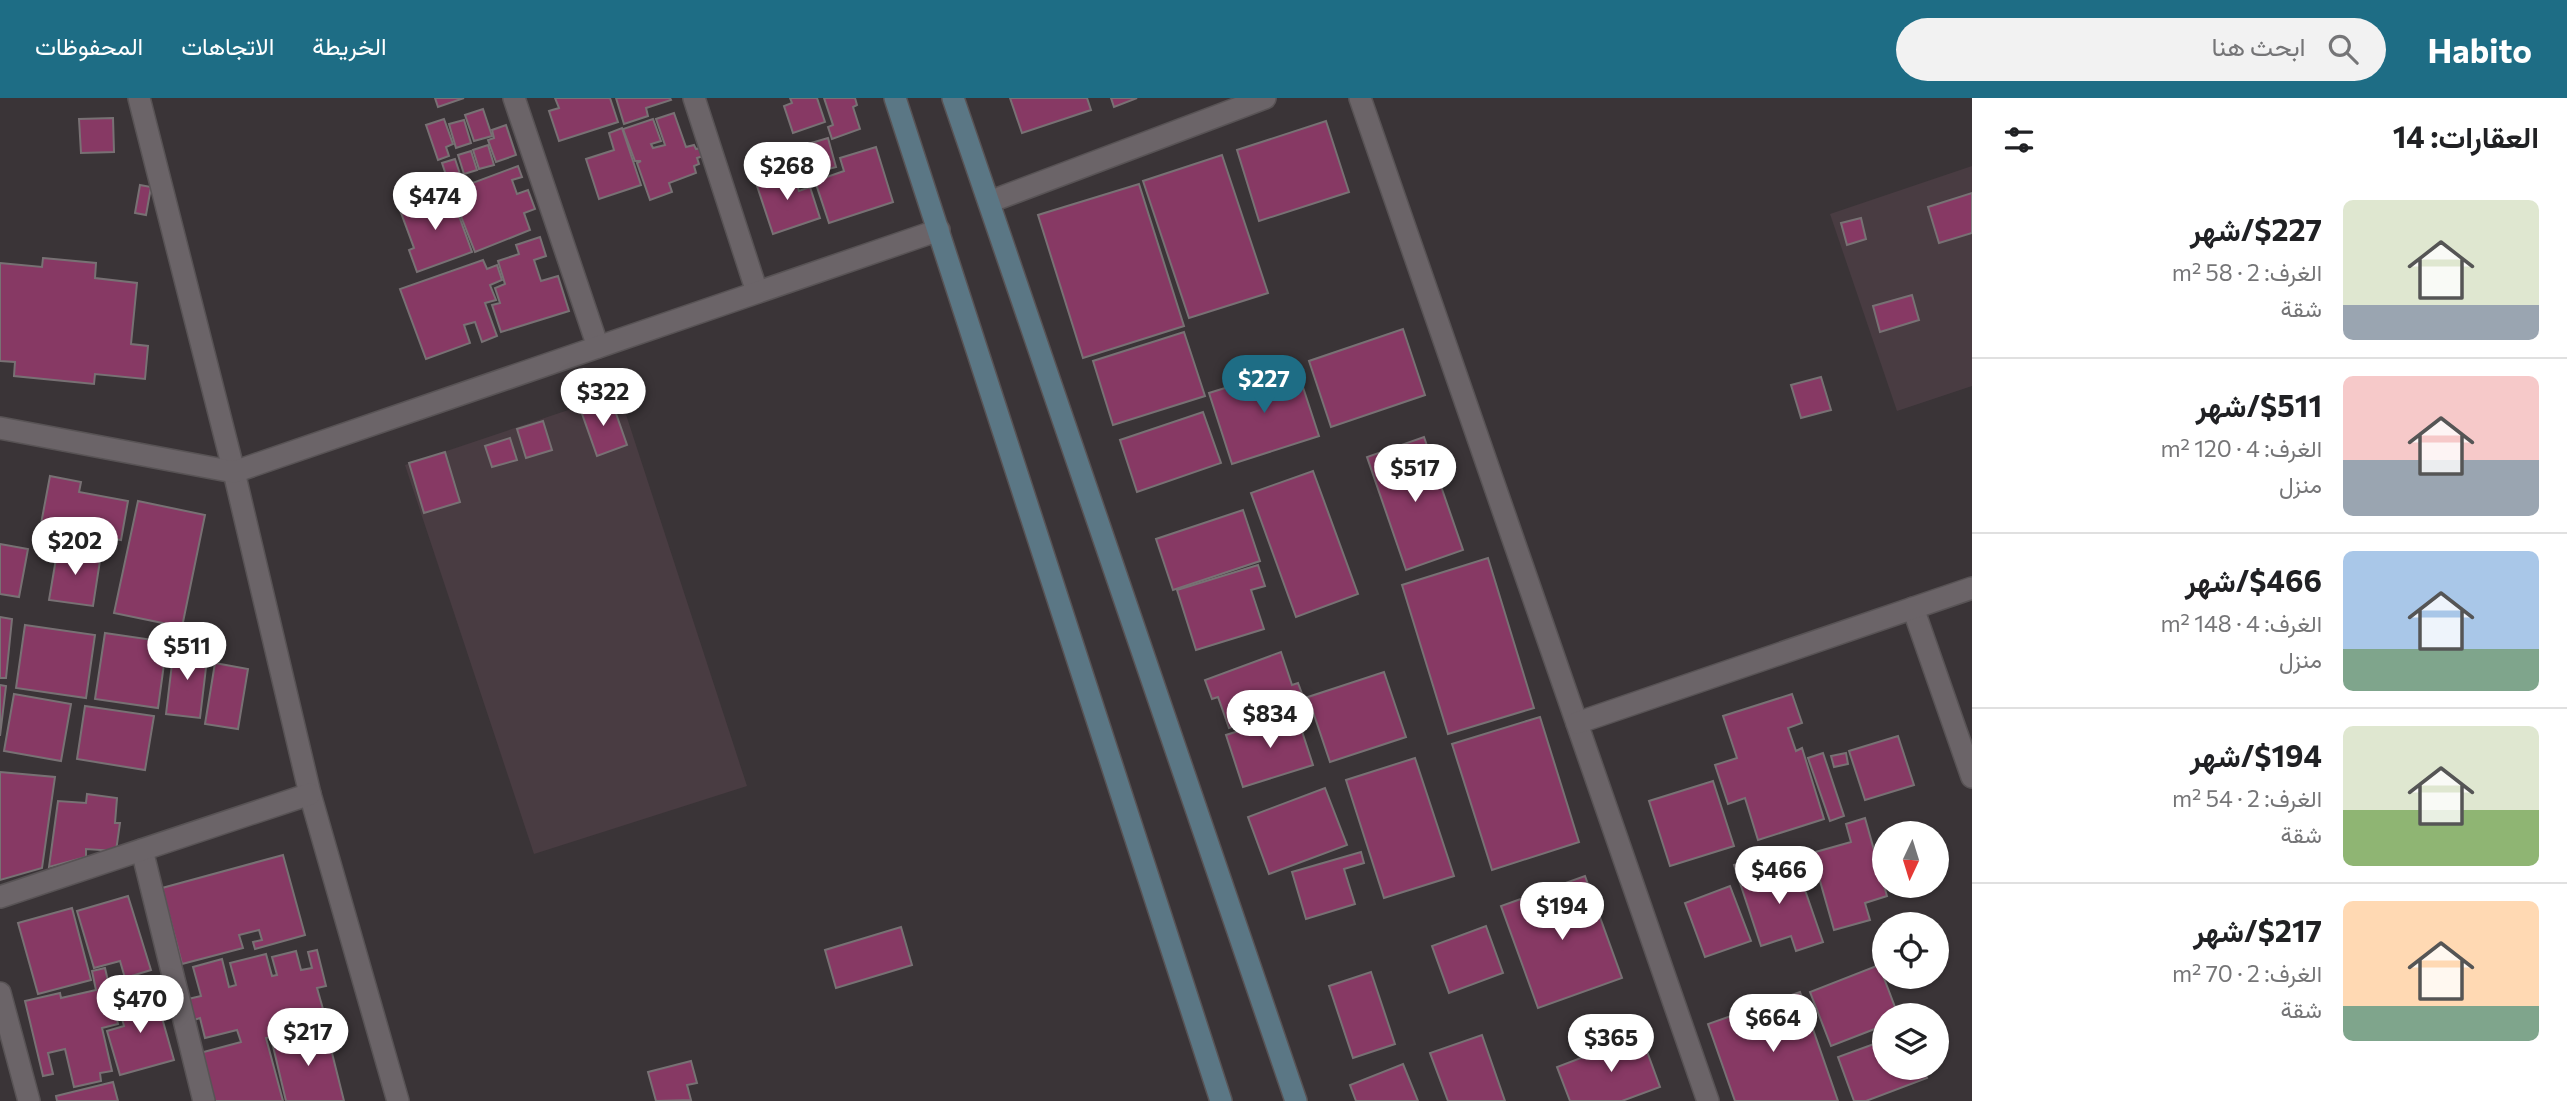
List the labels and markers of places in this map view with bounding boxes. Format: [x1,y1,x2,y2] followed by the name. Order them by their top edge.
[746,142,828,202] pin: $268
[394,172,476,232] pin: $474
[1223,356,1305,415] pin: $227
[562,368,644,428] pin: $322
[1374,444,1456,504] pin: $517
[34,518,116,577] pin: $202
[146,622,228,682] pin: $511
[1229,690,1311,750] pin: $834
[1738,846,1820,906] pin: $466
[1521,882,1603,942] pin: $194
[99,976,181,1035] pin: $470
[1732,995,1814,1054] pin: $664
[267,1009,349,1068] pin: $217
[1570,1014,1652,1074] pin: $365

